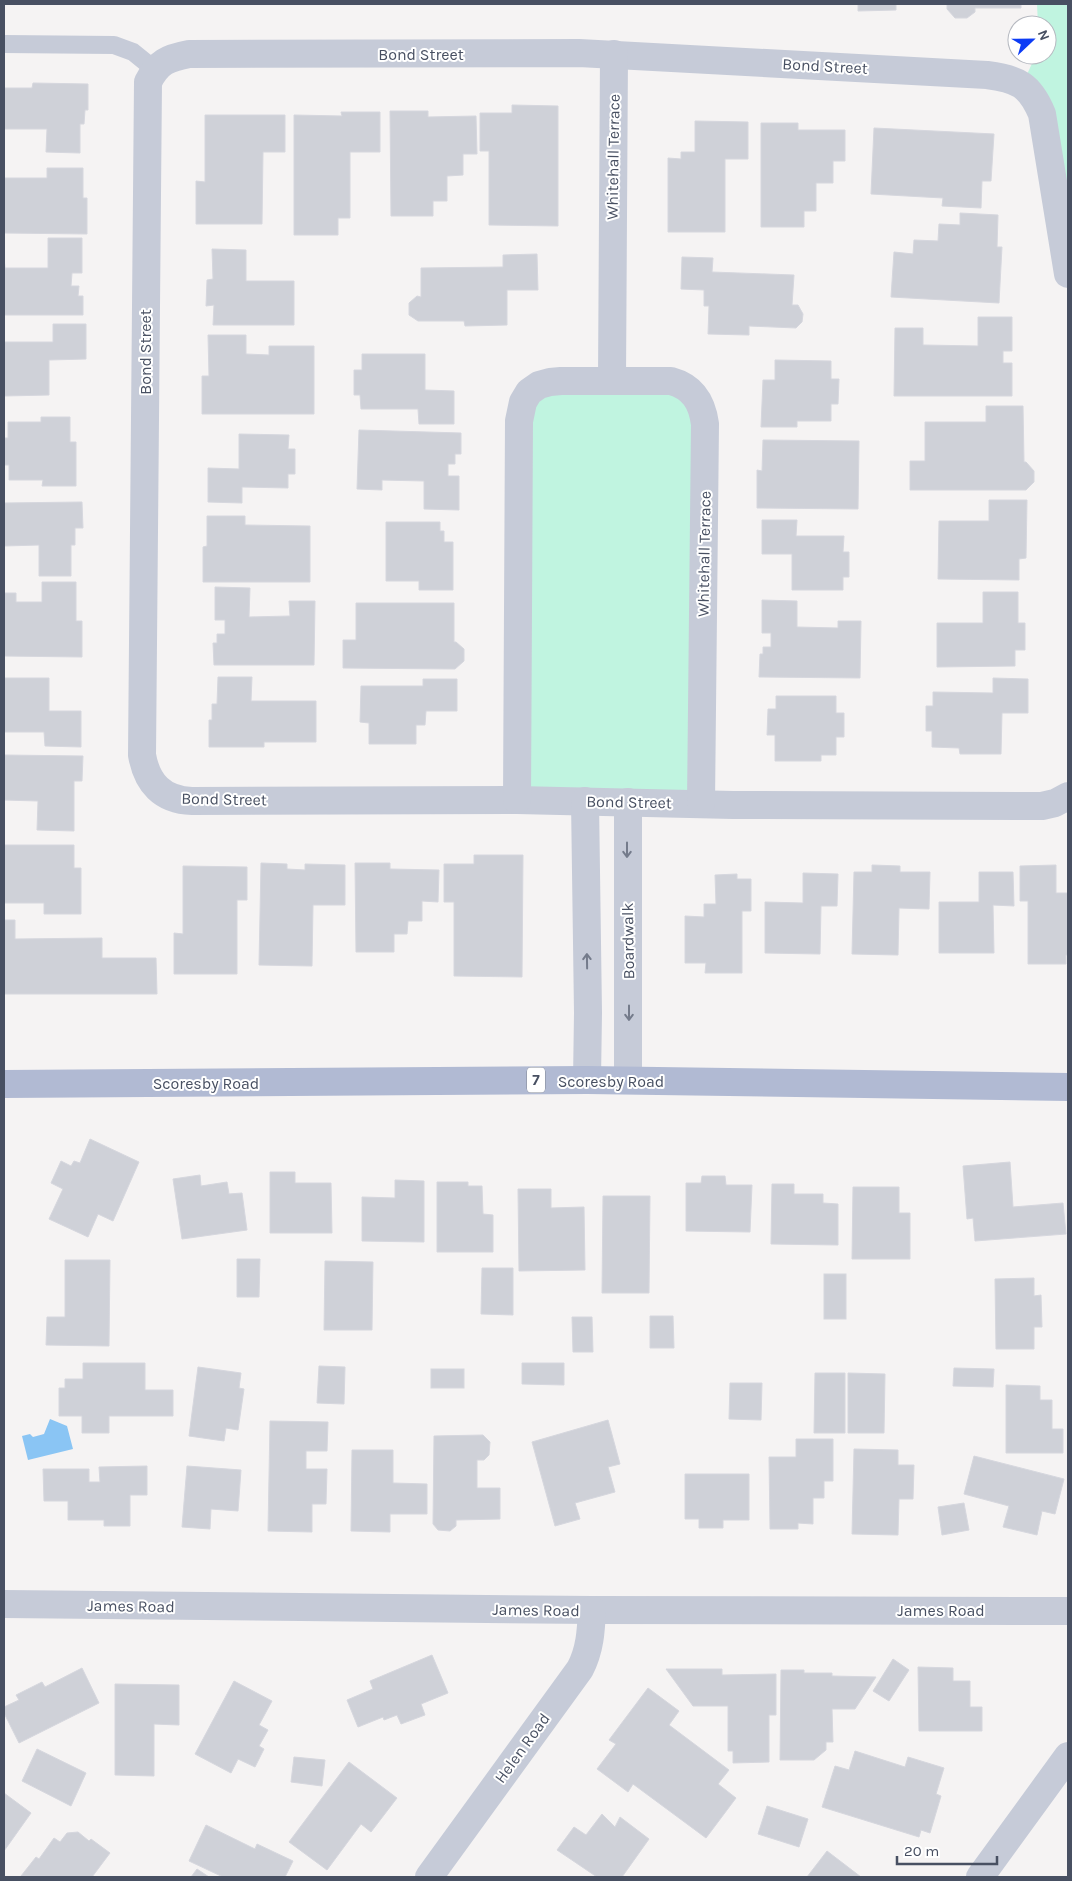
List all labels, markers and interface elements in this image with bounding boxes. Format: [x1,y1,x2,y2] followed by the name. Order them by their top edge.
[1007,15,1057,65] north arrow
[1034,27,1053,43] text: N
[378,45,464,64] street label: Bond Street
[782,54,868,78] street label: Bond Street
[602,94,624,220] street label: Whitehall Terrace
[136,309,155,395] street label: Bond Street
[693,491,715,617] street label: Whitehall Terrace
[181,789,267,809] street label: Bond Street
[586,792,672,812] street label: Bond Street
[622,842,632,858] one-way arrow
[618,903,638,979] street label: Boardwalk
[582,953,592,970] one-way arrow
[624,1004,634,1021] one-way arrow
[527,1068,545,1092] road number: 7
[558,1072,664,1091] street label: Scoresby Road
[153,1074,259,1093] street label: Scoresby Road
[87,1596,175,1616] street label: James Road
[492,1600,580,1620] street label: James Road
[897,1601,985,1620] street label: James Road
[490,1709,554,1787] street label: Helen Road
[897,1834,997,1866] scale bar
[904,1842,939,1860] text: 20 m

